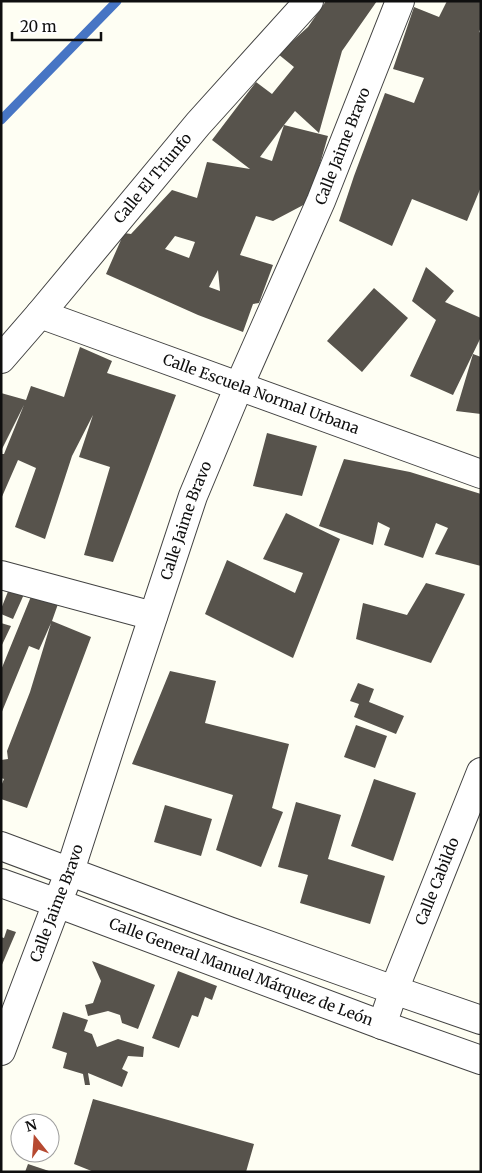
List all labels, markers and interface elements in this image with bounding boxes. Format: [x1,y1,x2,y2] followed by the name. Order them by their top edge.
[12,10,101,42] scale bar
[20,17,57,36] text: 20 m
[310,84,374,207] street label: Calle Jaime Bravo
[109,129,196,227] street label: Calle El Triunfo
[160,349,362,438] street label: Calle Escuela Normal Urbana
[156,458,216,582] street label: Calle Jaime Bravo
[411,834,463,928] street label: Calle Cabildo
[25,841,87,965] street label: Calle Jaime Bravo
[107,913,376,1030] street label: Calle General Manuel Márquez de León
[10,1113,60,1163] north arrow
[23,1115,39,1136] text: N

